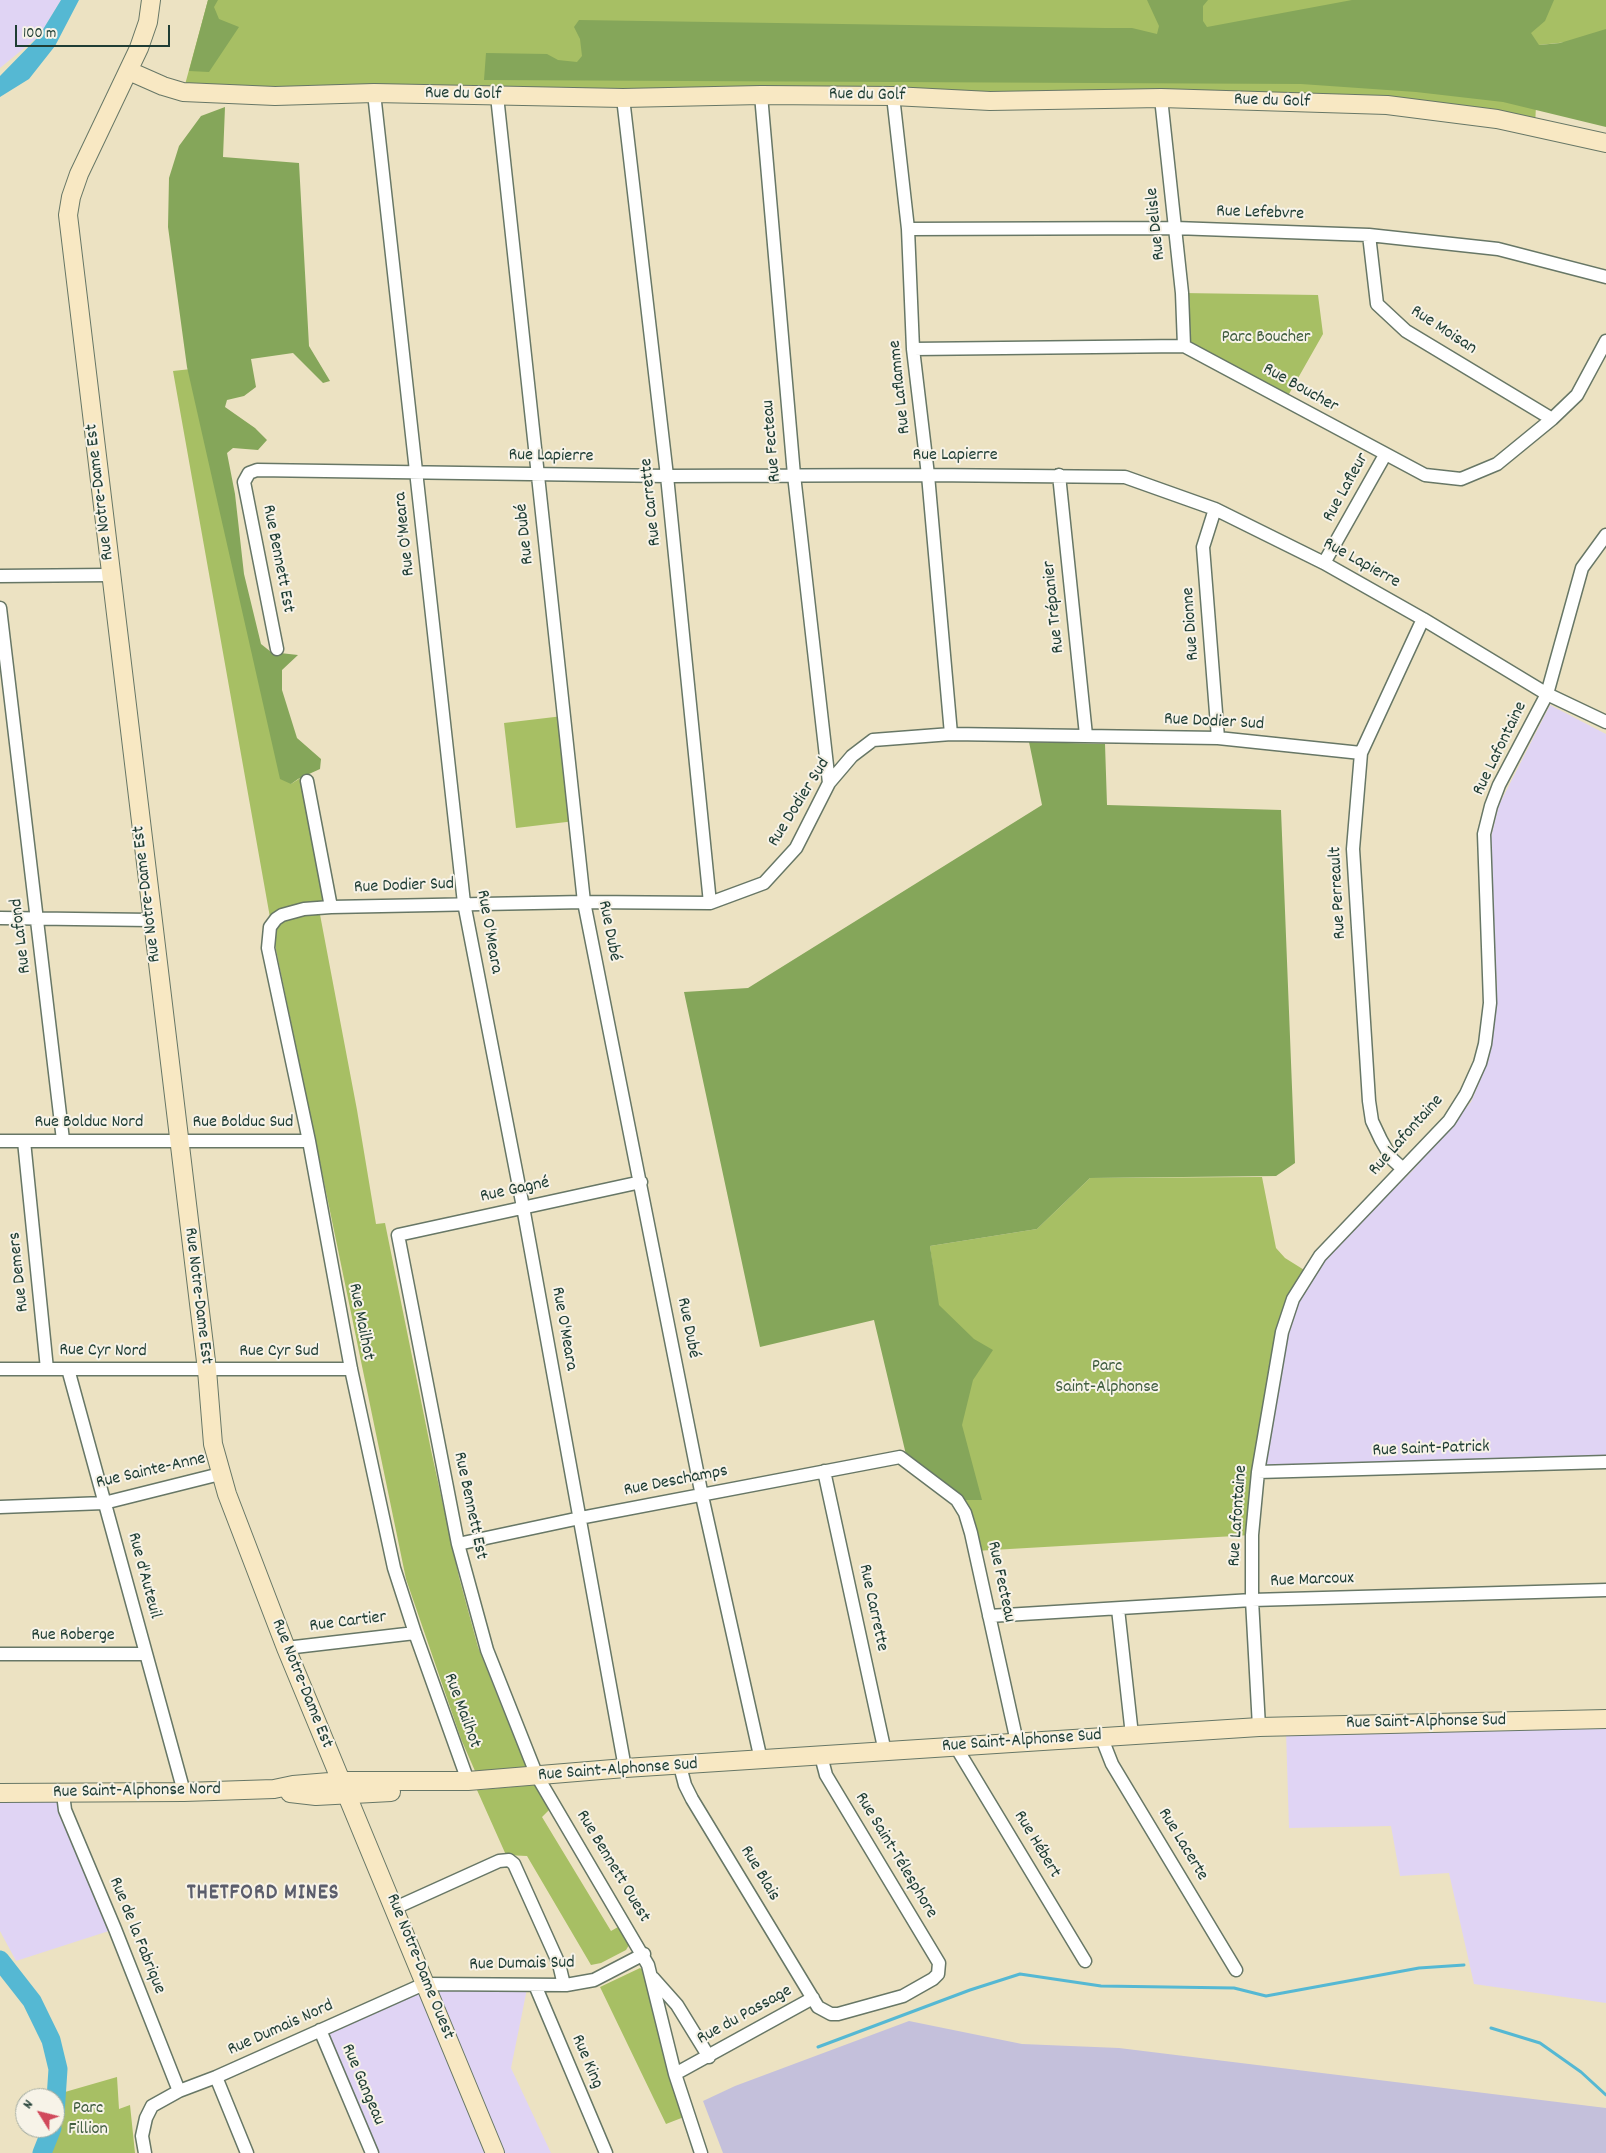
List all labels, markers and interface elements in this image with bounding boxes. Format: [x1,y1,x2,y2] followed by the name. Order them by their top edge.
[18,15,172,47] scale bar
[23,23,56,45] text: 100 m
[425,84,501,106] street label: Rue du Golf
[829,85,905,107] street label: Rue du Golf
[1233,90,1311,114] street label: Rue du Golf
[1142,187,1172,261] street label: Rue Delisle
[1216,202,1304,226] street label: Rue Lefebvre
[1406,302,1480,360] street label: Rue Moisan
[1221,328,1311,350] park label: Parc Boucher
[885,339,917,435] street label: Rue Laflamme
[1258,359,1342,419] street label: Rue Boucher
[759,399,787,483] street label: Rue Fecteau
[82,422,120,562] street label: Rue Notre-Dame Est
[508,445,594,469] street label: Rue Lapierre
[912,446,998,468] street label: Rue Lapierre
[1319,450,1375,526] street label: Rue Lafleur
[637,457,667,547] street label: Rue Carrette
[391,491,421,577] street label: Rue O'Meara
[512,502,540,566] street label: Rue Dubé
[256,503,298,615] street label: Rue Bennett Est
[1319,534,1403,594] street label: Rue Lapierre
[1039,560,1071,654] street label: Rue Trépanier
[1179,586,1205,662] street label: Rue Dionne
[1469,699,1533,799] street label: Rue Lafontaine
[1163,710,1265,736] street label: Rue Dodier Sud
[764,755,836,851] street label: Rue Dodier Sud
[129,824,167,964] street label: Rue Notre-Dame Est
[1326,846,1352,940] street label: Rue Perreault
[353,874,455,900] street label: Rue Dodier Sud
[470,889,506,975] street label: Rue O'Meara
[7,897,37,975] street label: Rue Lafond
[592,899,624,963] street label: Rue Dubé
[1365,1091,1449,1181] street label: Rue Lafontaine
[35,1113,143,1135] street label: Rue Bolduc Nord
[192,1113,294,1135] street label: Rue Bolduc Sud
[478,1173,552,1209] street label: Rue Gagné
[178,1226,216,1366] street label: Rue Notre-Dame Est
[5,1231,35,1313] street label: Rue Demers
[342,1282,378,1362] street label: Rue Mailhot
[545,1286,581,1372] street label: Rue O'Meara
[671,1296,703,1360] street label: Rue Dubé
[59,1340,147,1364] street label: Rue Cyr Nord
[239,1342,319,1364] street label: Rue Cyr Sud
[1055,1357,1159,1400] park label: Parc Saint-Alphonse
[1372,1437,1490,1463] street label: Rue Saint-Patrick
[94,1449,208,1495] street label: Rue Sainte-Anne
[447,1450,491,1562] street label: Rue Bennett Est
[622,1461,730,1503] street label: Rue Deschamps
[1225,1465,1253,1567] street label: Rue Lafontaine
[121,1531,165,1621] street label: Rue d'Auteuil
[981,1539,1019,1625] street label: Rue Fecteau
[852,1563,892,1653] street label: Rue Carrette
[1270,1569,1354,1593] street label: Rue Marcoux
[308,1608,388,1638] street label: Rue Cartier
[265,1616,337,1752] street label: Rue Notre-Dame Est
[31,1626,115,1648] street label: Rue Roberge
[438,1671,484,1751] street label: Rue Mailhot
[1346,1711,1506,1735] street label: Rue Saint-Alphonse Sud
[941,1726,1103,1758] street label: Rue Saint-Alphonse Sud
[537,1755,699,1787] street label: Rue Saint-Alphonse Sud
[53,1780,221,1804] street label: Rue Saint-Alphonse Nord
[849,1789,941,1923] street label: Rue Saint-Télesphore
[1152,1805,1212,1885] street label: Rue Lacerte
[570,1807,654,1927] street label: Rue Bennett Ouest
[1008,1807,1064,1883] street label: Rue Hébert
[734,1842,784,1906] street label: Rue Blais
[103,1875,169,1997] street label: Rue de la Fabrique
[185,1882,341,1908] district label: THETFORD MINES
[380,1891,458,2043] street label: Rue Notre-Dame Ouest
[469,1953,575,1977] street label: Rue Dumais Sud
[694,1981,796,2051] street label: Rue du Passage
[225,1996,337,2062] street label: Rue Dumais Nord
[565,2032,607,2092] street label: Rue King
[335,2041,389,2129] street label: Rue Gangeau
[15,2088,65,2138] north arrow
[19,2096,39,2113] text: N
[68,2099,108,2142] park label: Parc Fillion

